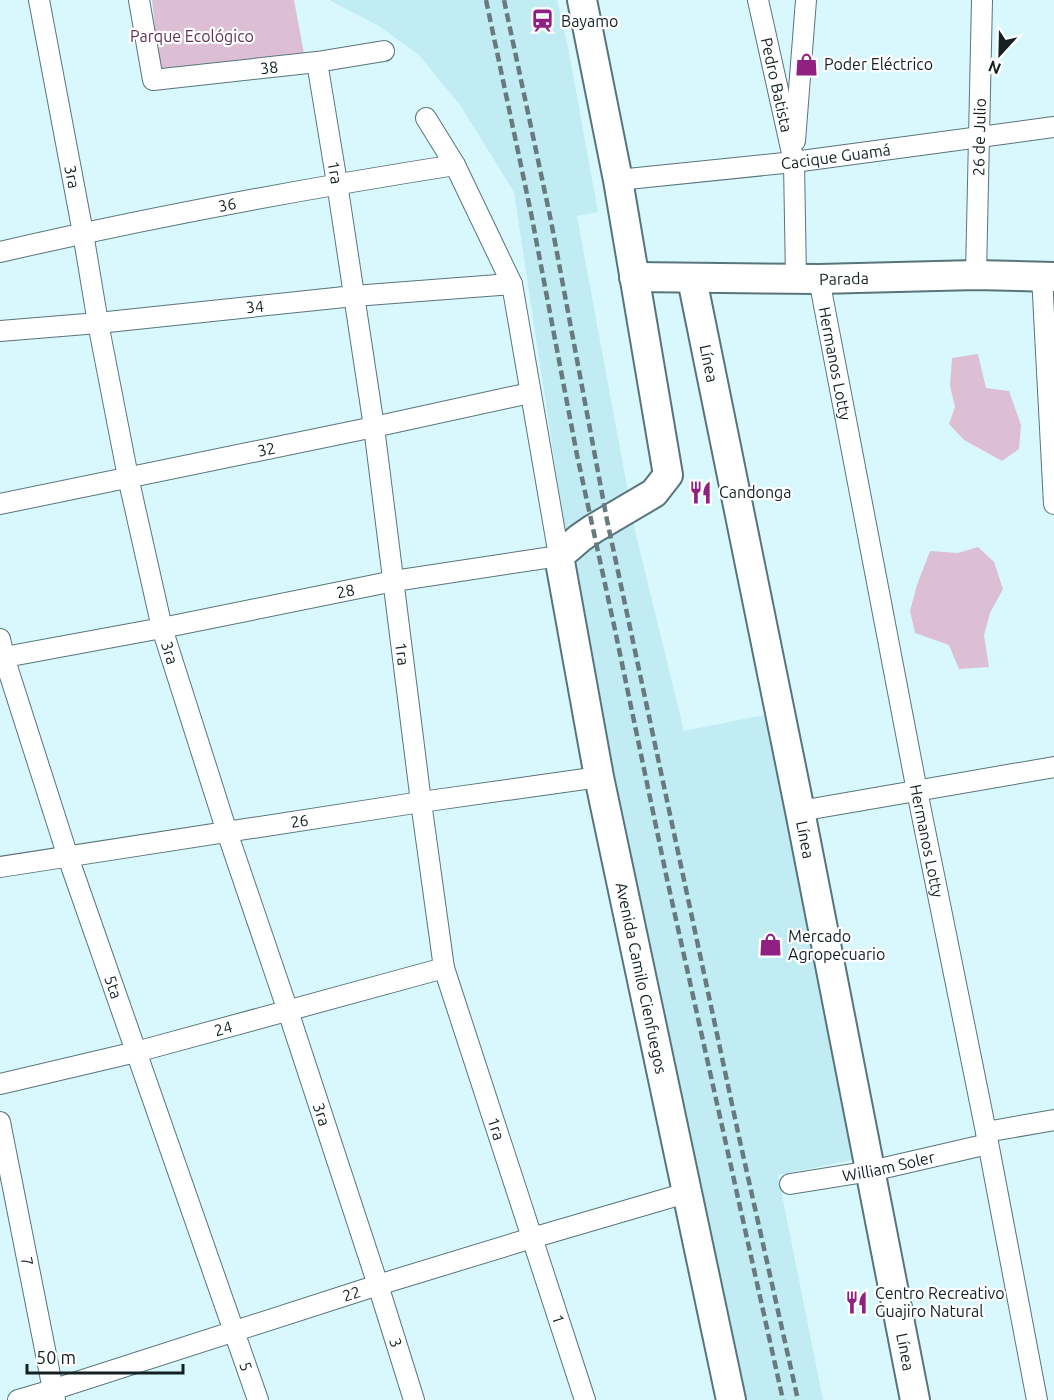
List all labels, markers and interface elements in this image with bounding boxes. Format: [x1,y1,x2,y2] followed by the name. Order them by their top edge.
[530,8,556,34] station icon: Bayamo
[561,12,618,30] place label: Bayamo
[970,24,1030,84] north arrow
[130,27,254,45] park label: Parque Ecológico
[758,36,796,134] street label: Pedro Batista
[793,51,819,77] shop icon: Poder Eléctrico
[824,55,933,73] place label: Poder Eléctrico
[259,57,279,77] street label: 38
[985,57,1003,78] text: N
[969,98,989,176] street label: 26 de Julio
[780,140,892,172] street label: Cacique Guamá
[324,160,346,185] street label: 1ra
[61,164,83,190] street label: 3ra
[216,194,238,215] street label: 36
[819,269,869,288] street label: Parada
[245,297,265,316] street label: 34
[816,305,855,422] street label: Hermanos Lotty
[696,343,722,384] street label: Línea
[256,439,277,460] street label: 32
[688,479,714,505] restaurant icon: Candonga
[719,483,791,501] place label: Candonga
[335,580,356,601] street label: 28
[158,639,182,667] street label: 3ra
[392,641,413,666] street label: 1ra
[907,783,947,899] street label: Hermanos Lotty
[289,810,310,831] street label: 26
[793,819,818,860] street label: Línea
[613,881,671,1076] street label: Avenida Camilo Cienfuegos
[788,927,885,963] place label: Mercado Agropecuario
[757,932,783,958] shop icon: Mercado Agropecuario
[101,973,126,1001] street label: 5ta
[212,1017,234,1039] street label: 24
[310,1100,334,1128] street label: 3ra
[484,1115,509,1143] street label: 1ra
[841,1148,936,1184] street label: William Soler
[18,1255,37,1267] street label: 7
[340,1282,363,1305] street label: 22
[875,1284,1005,1320] place label: Centro Recreativo Guajiro Natural
[844,1289,870,1315] restaurant icon: Centro Recreativo Guajiro Natural
[549,1312,568,1326] street label: 1
[893,1331,918,1372] street label: Línea
[386,1336,406,1350] street label: 3
[27,1337,183,1375] scale bar
[36,1347,76,1367] text: 50 m
[236,1359,256,1374] street label: 5

